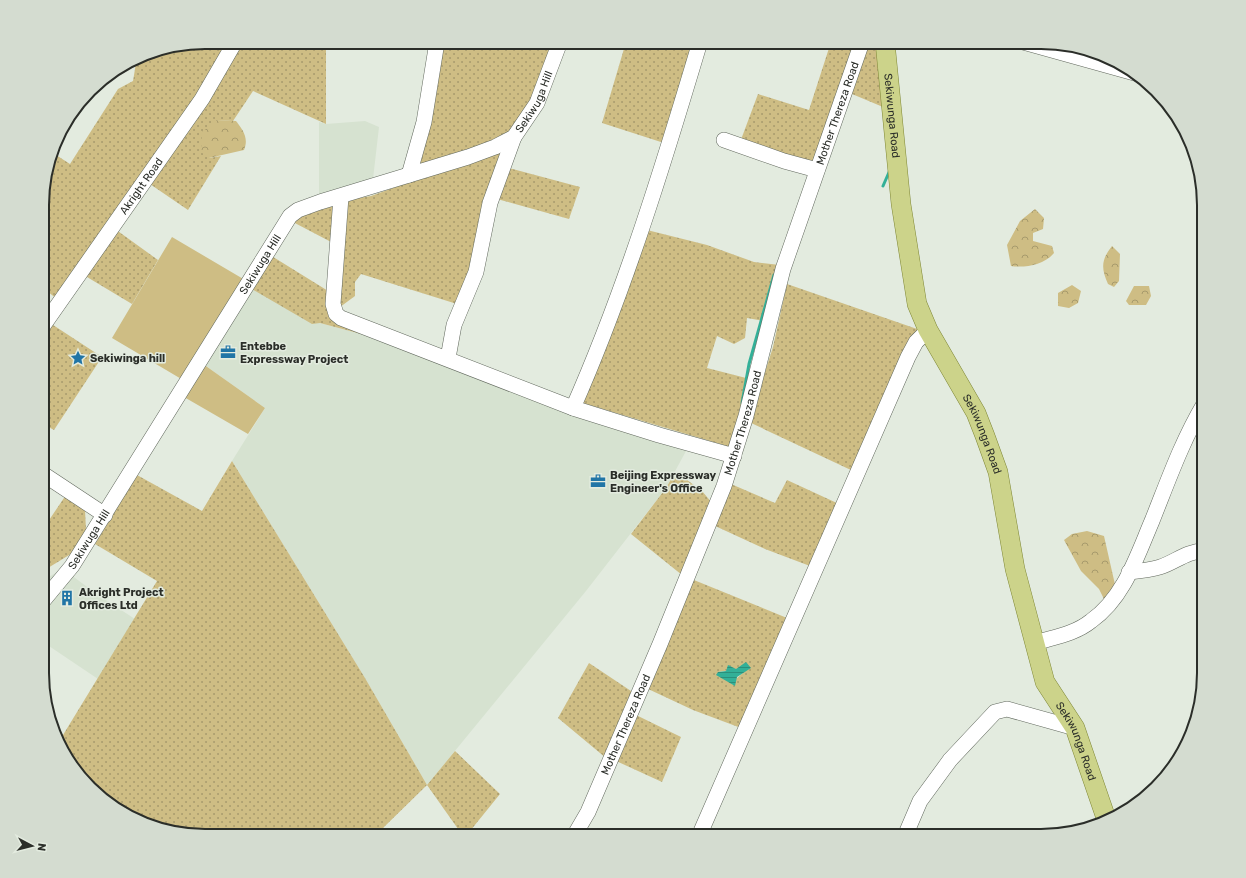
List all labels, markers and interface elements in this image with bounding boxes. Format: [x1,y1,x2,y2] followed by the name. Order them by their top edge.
[813,60,861,166] street label: Mother Thereza Road
[512,69,555,135] street label: Sekiwuga Hill
[882,73,903,159] street label: Sekiwunga Road
[117,155,165,217] street label: Akright Road
[236,232,283,297] street label: Sekiwuga Hill
[240,340,348,366] place label: Entebbe Expressway Project
[219,343,237,361] office icon: Entebbe Expressway Project
[69,349,87,367] place icon: Sekiwinga hill
[90,352,165,365] place label: Sekiwinga hill
[721,369,764,477] street label: Mother Thereza Road
[960,392,1005,475] street label: Sekiwunga Road
[610,469,717,495] place label: Beijing Expressway Engineer's Office
[589,472,607,490] office icon: Beijing Expressway Engineer's Office
[65,507,112,572] street label: Sekiwuga Hill
[79,586,164,612] place label: Akright Project Offices Ltd
[58,589,76,607] building icon: Akright Project Offices Ltd
[598,672,653,777] street label: Mother Thereza Road
[1053,699,1099,782] street label: Sekiwunga Road
[12,826,52,866] north arrow
[34,842,48,852] text: N

